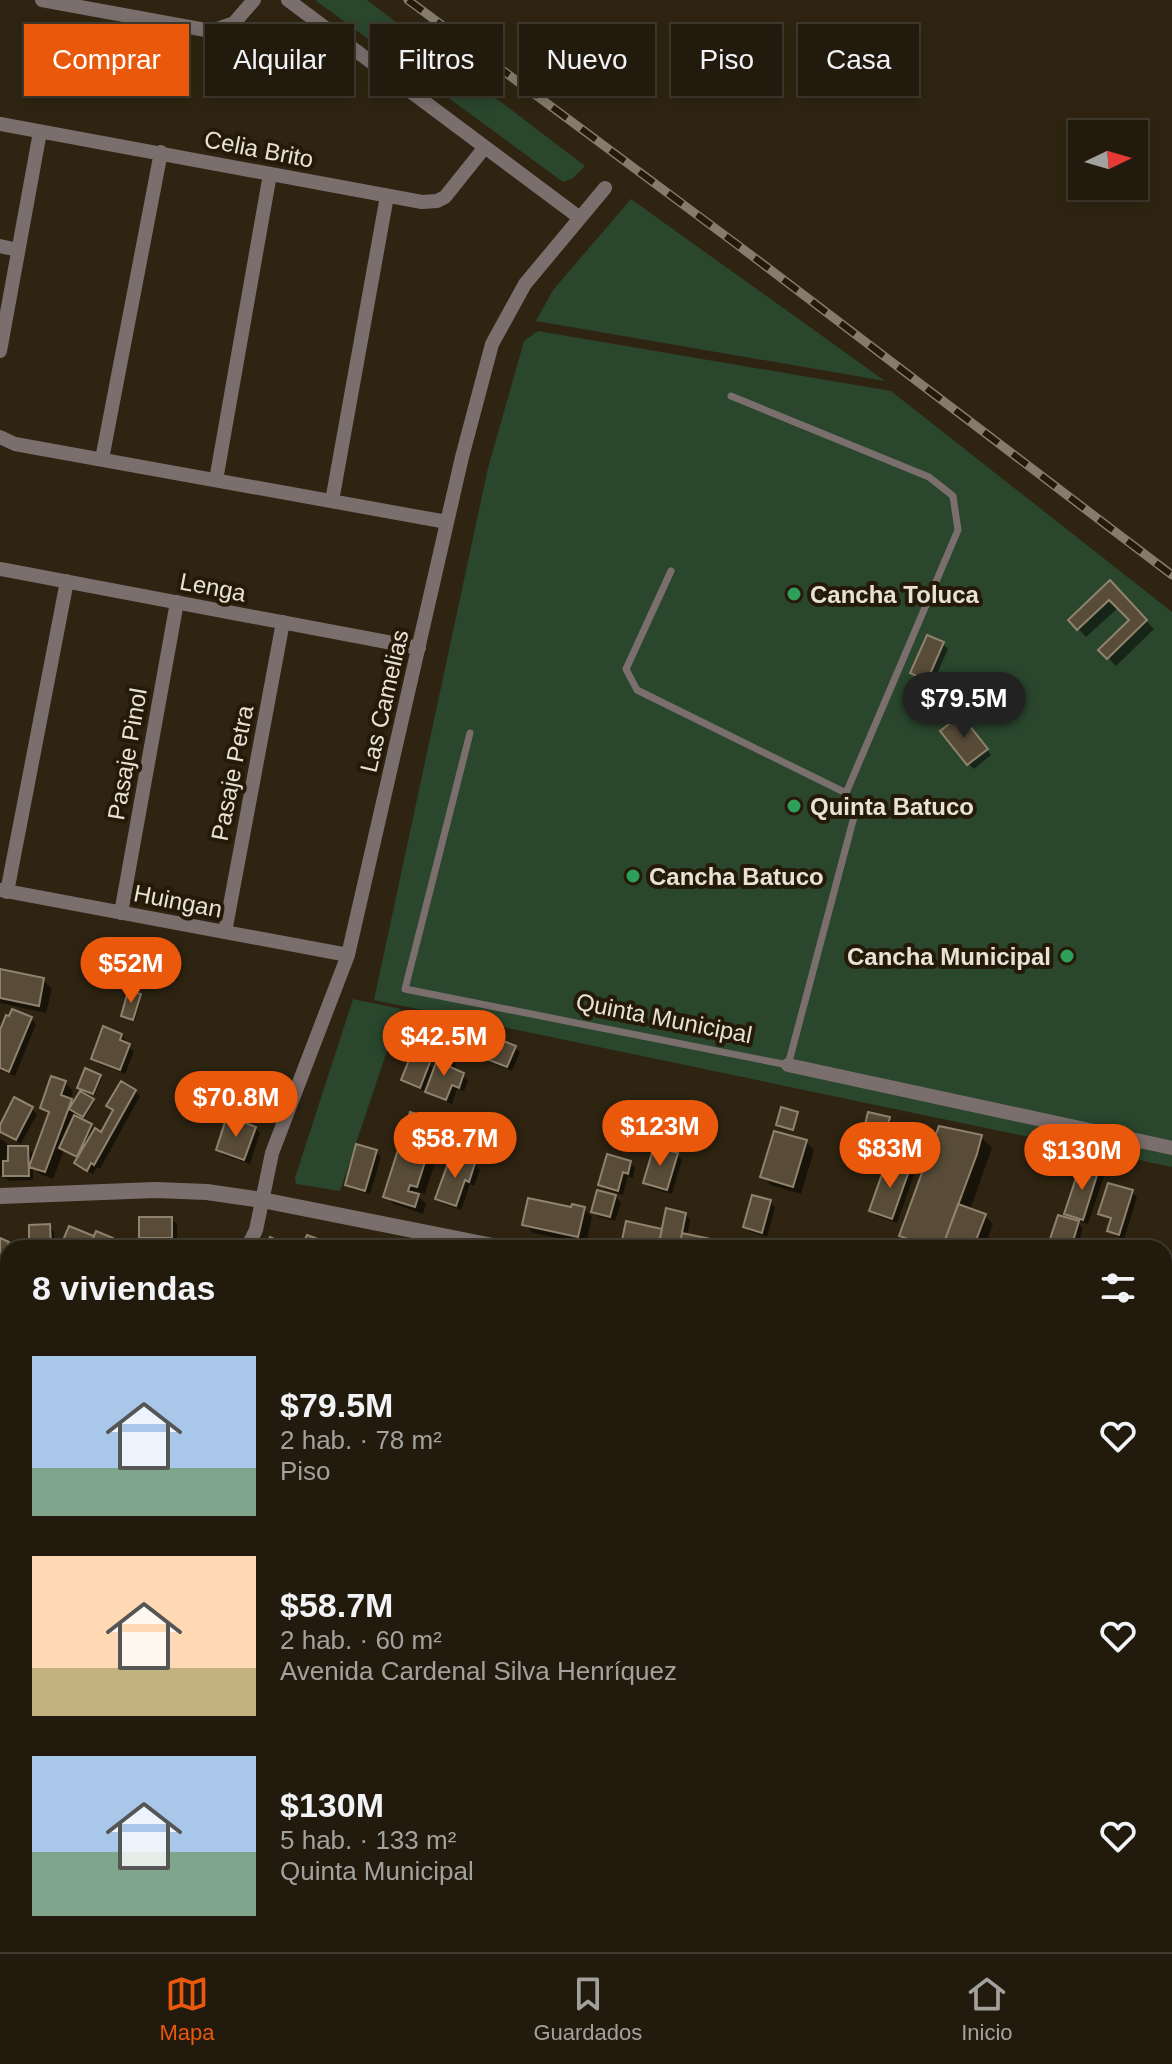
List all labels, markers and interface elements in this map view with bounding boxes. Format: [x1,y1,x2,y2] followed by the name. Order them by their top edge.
[24,24,189,96] chip: Comprar
[205,24,354,96] chip: Alquilar
[370,24,503,96] chip: Filtros
[519,24,655,96] chip: Nuevo
[671,24,782,96] chip: Piso
[798,24,919,96] chip: Casa
[1068,120,1148,200] north arrow
[1068,120,1148,200] map controls
[202,125,316,173] street label: Celia Brito
[178,567,249,607] street label: Lenga
[810,581,980,608] place label: Cancha Toluca
[785,585,803,603] marker: Cancha Toluca
[354,627,414,775] street label: Las Camelias
[899,672,1029,740] pin: $79.5M
[921,683,1007,713] text: $79.5M
[102,686,152,822] street label: Pasaje Pinol
[206,702,258,843] street label: Pasaje Petra
[810,793,974,820] place label: Quinta Batuco
[785,797,803,815] marker: Quinta Batuco
[649,863,824,890] place label: Cancha Batuco
[624,867,642,885] marker: Cancha Batuco
[132,879,224,923] street label: Huingan
[84,937,178,1005] pin: $52M
[847,943,1051,970] place label: Cancha Municipal
[1058,947,1076,965] marker: Cancha Municipal
[98,948,164,978] text: $52M
[574,988,754,1048] street label: Quinta Municipal
[379,1010,509,1078] pin: $42.5M
[401,1021,487,1051] text: $42.5M
[171,1071,301,1139] pin: $70.8M
[193,1082,279,1112] text: $70.8M
[604,1100,716,1168] pin: $123M
[620,1111,700,1141] text: $123M
[390,1112,520,1180] pin: $58.7M
[843,1122,937,1190] pin: $83M
[412,1123,498,1153] text: $58.7M
[1026,1124,1138,1192] pin: $130M
[857,1133,923,1163] text: $83M
[1042,1135,1122,1165] text: $130M
[1096,1266,1140,1310] icon: filters
[32,1269,215,1307] text: 8 viviendas
[280,1386,393,1424] text: $79.5M
[96,1388,192,1484] icon: home
[1096,1414,1140,1458] icon: heart
[280,1425,442,1455] text: 2 hab. · 78 m²
[280,1456,331,1486] text: Piso
[280,1586,393,1624] text: $58.7M
[96,1588,192,1684] icon: home
[1096,1614,1140,1658] icon: heart
[280,1625,442,1655] text: 2 hab. · 60 m²
[280,1656,677,1686] text: Avenida Cardenal Silva Henríquez
[280,1786,384,1824] text: $130M
[96,1788,192,1884] icon: home
[1096,1814,1140,1858] icon: heart
[280,1825,456,1855] text: 5 hab. · 133 m²
[280,1856,474,1886] text: Quinta Municipal
[159,1972,215,2046] tab: Mapa
[533,1972,642,2046] tab: Guardados
[961,1972,1013,2046] tab: Inicio

